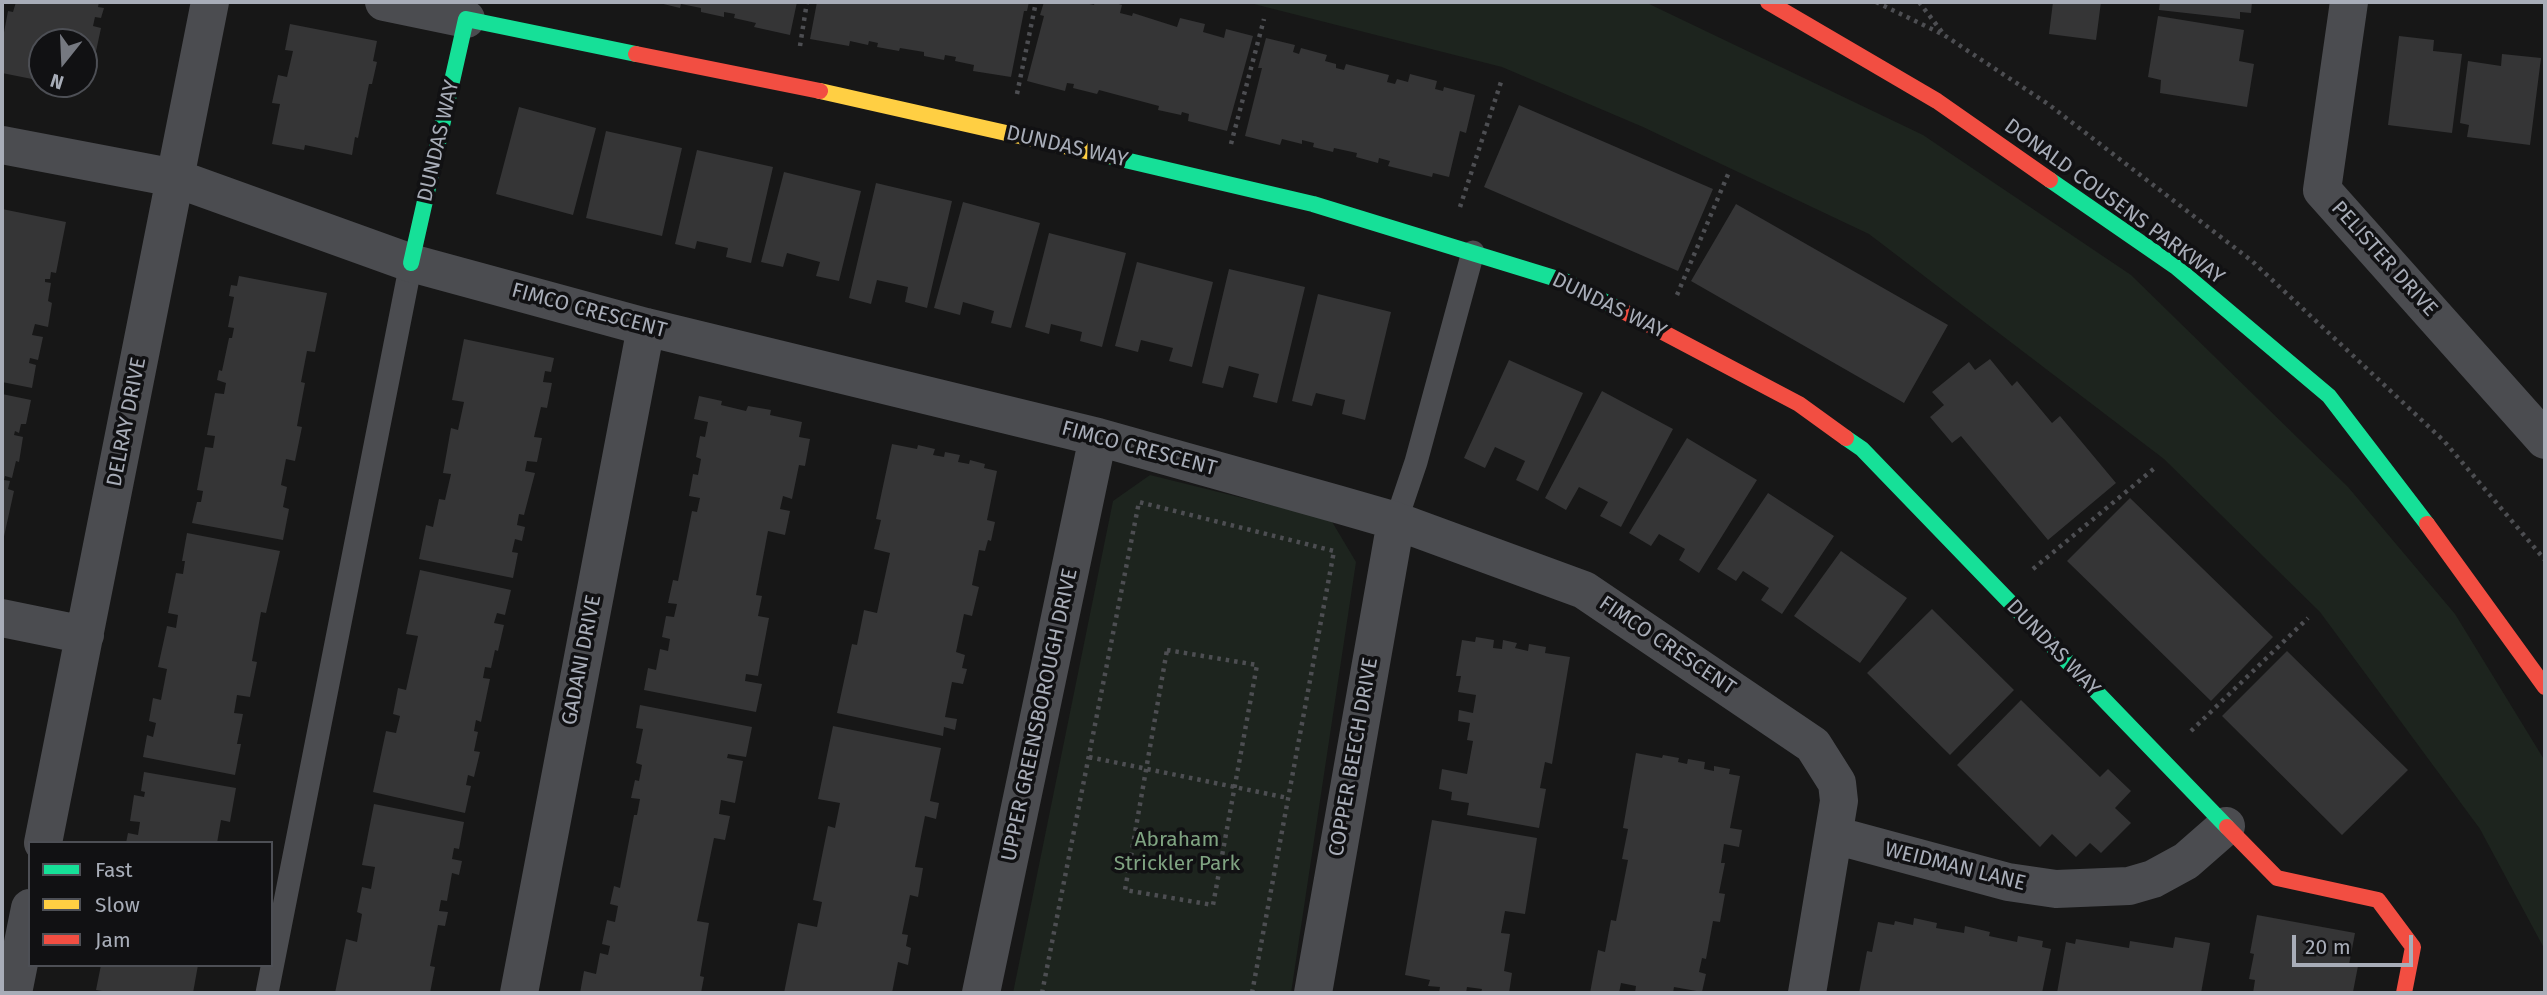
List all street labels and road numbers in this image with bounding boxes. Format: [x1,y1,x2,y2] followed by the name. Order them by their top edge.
[413,78,465,204] street label: DUNDAS WAY
[1999,114,2229,290] street label: DONALD COUSENS PARKWAY
[1004,121,1130,173] street label: DUNDAS WAY
[2326,196,2442,322] street label: PELISTER DRIVE
[1548,267,1670,345] street label: DUNDAS WAY
[509,278,669,344] street label: FIMCO CRESCENT
[102,355,152,489] street label: DELRAY DRIVE
[1059,416,1219,482] street label: FIMCO CRESCENT
[997,566,1083,864] street label: UPPER GREENSBOROUGH DRIVE
[1594,591,1740,701] street label: FIMCO CRESCENT
[557,593,607,727] street label: GADANI DRIVE
[2001,595,2105,701] street label: DUNDAS WAY
[1324,655,1384,859] street label: COPPER BEECH DRIVE
[1882,837,2028,897] street label: WEIDMAN LANE

